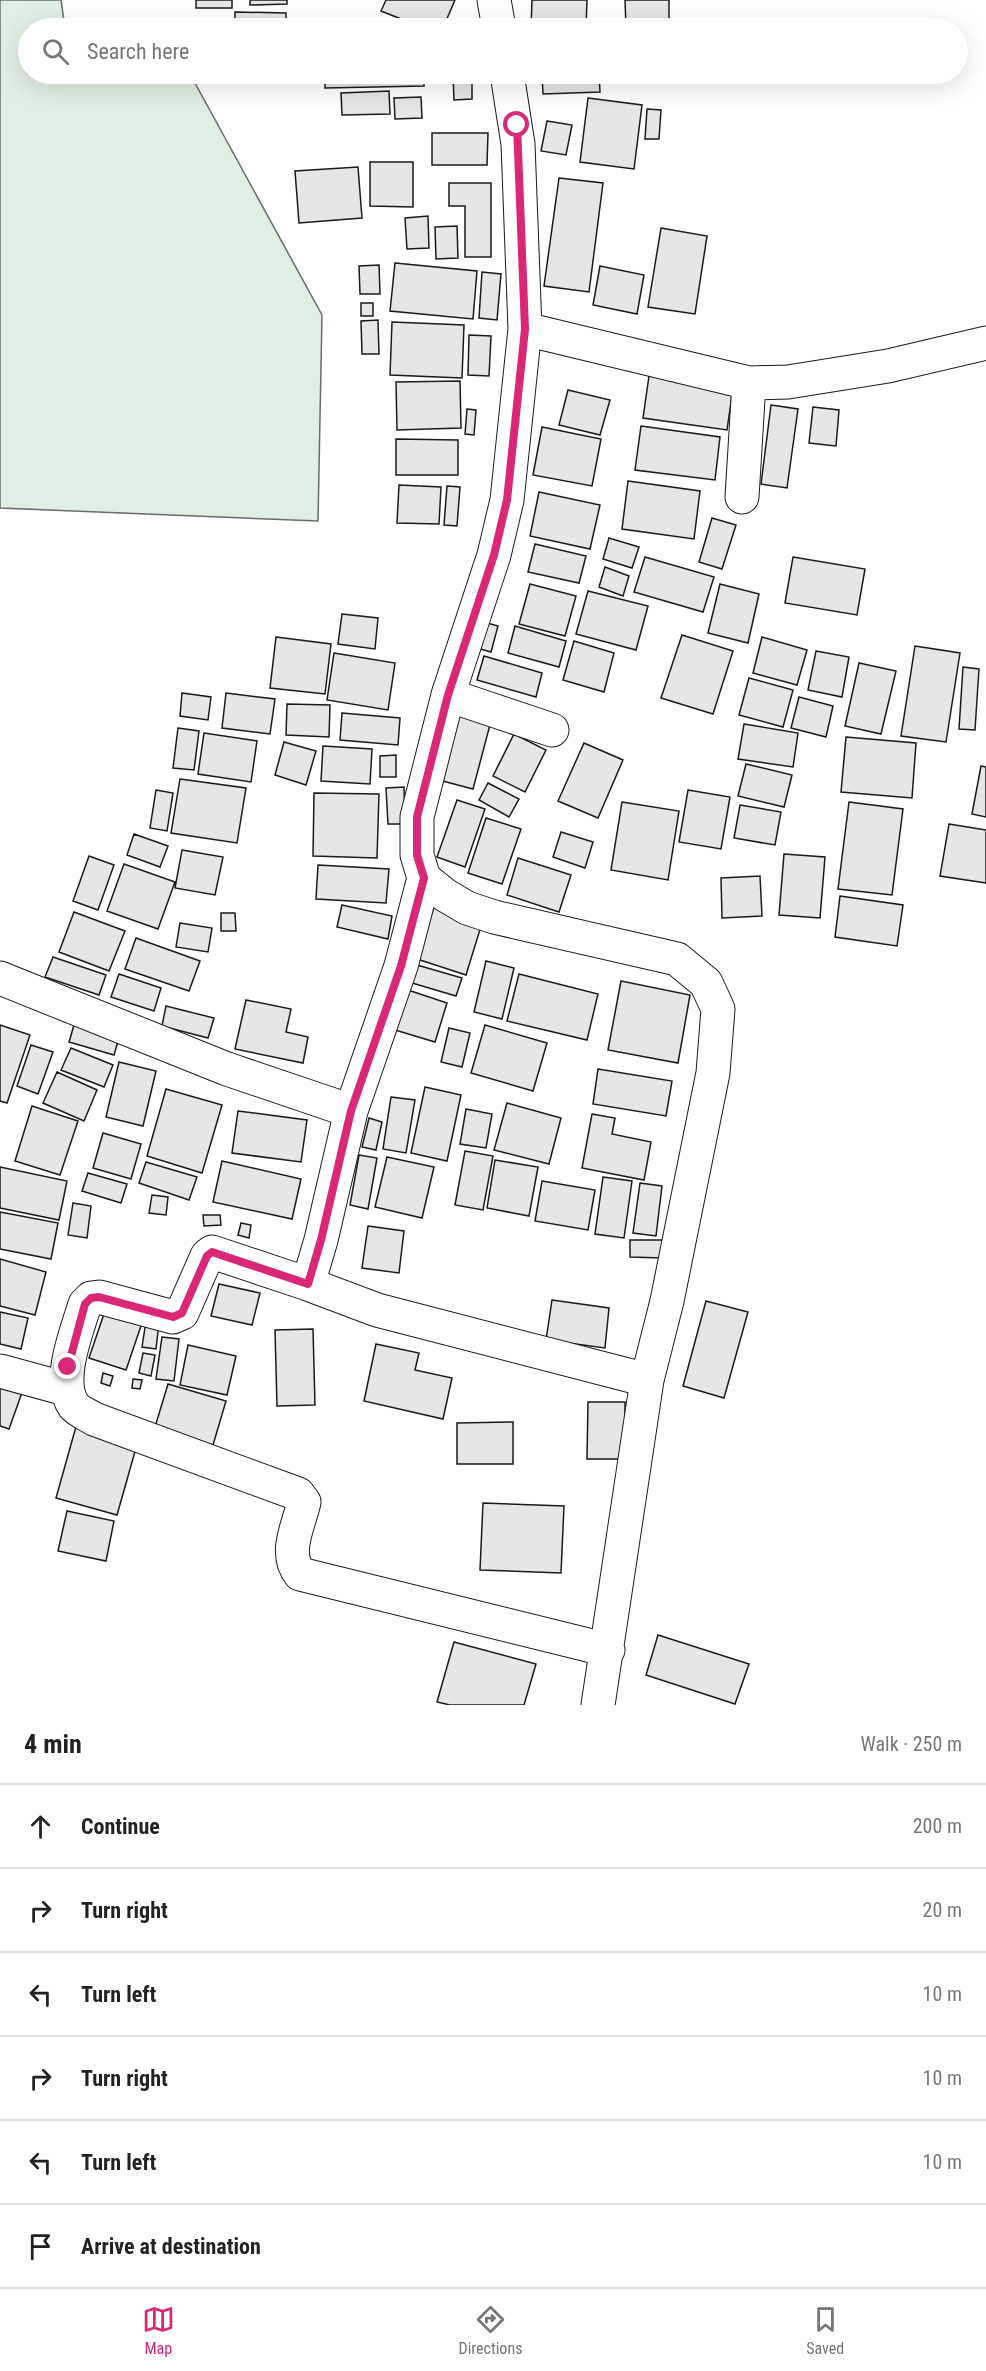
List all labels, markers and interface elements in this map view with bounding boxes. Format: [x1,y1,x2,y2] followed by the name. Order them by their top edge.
[18,18,968,84] search box
[39,35,72,68] icon: search
[87,39,189,64] text: Search here
[503,111,529,137] route start
[54,1353,80,1379] route end
[24,1729,82,1759] text: 4 min
[861,1732,962,1756] text: Walk · 250 m
[24,1810,57,1843] icon: ahead
[81,1814,160,1839] text: Continue
[913,1814,962,1838] text: 200 m
[24,1894,57,1927] icon: right
[81,1898,168,1923] text: Turn right
[923,1898,962,1922] text: 20 m
[24,1978,57,2011] icon: left
[81,1982,156,2007] text: Turn left
[923,1982,962,2006] text: 10 m
[24,2062,57,2095] icon: right
[81,2066,168,2091] text: Turn right
[923,2066,962,2090] text: 10 m
[24,2146,57,2179] icon: left
[81,2150,156,2175] text: Turn left
[923,2150,962,2174] text: 10 m
[24,2230,57,2263] icon: arrive
[81,2234,261,2259] text: Arrive at destination
[142,2303,175,2358] tab: Map
[459,2303,522,2358] tab: Directions
[806,2303,844,2358] tab: Saved

